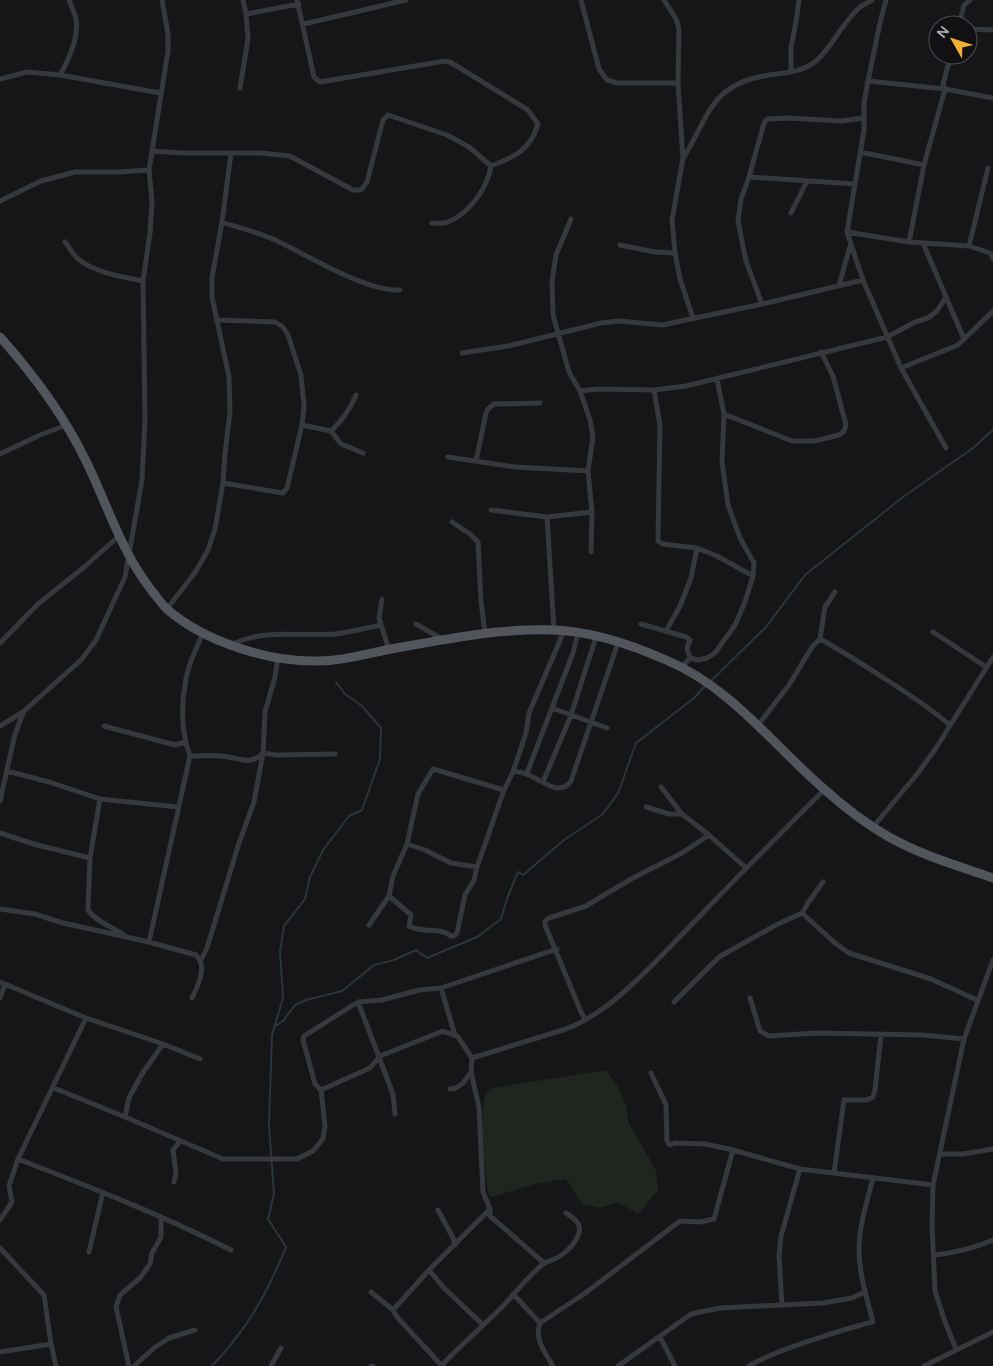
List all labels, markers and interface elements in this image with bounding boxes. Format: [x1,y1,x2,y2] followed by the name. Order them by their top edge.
[928,15,978,65] north arrow
[933,22,953,41] text: N

